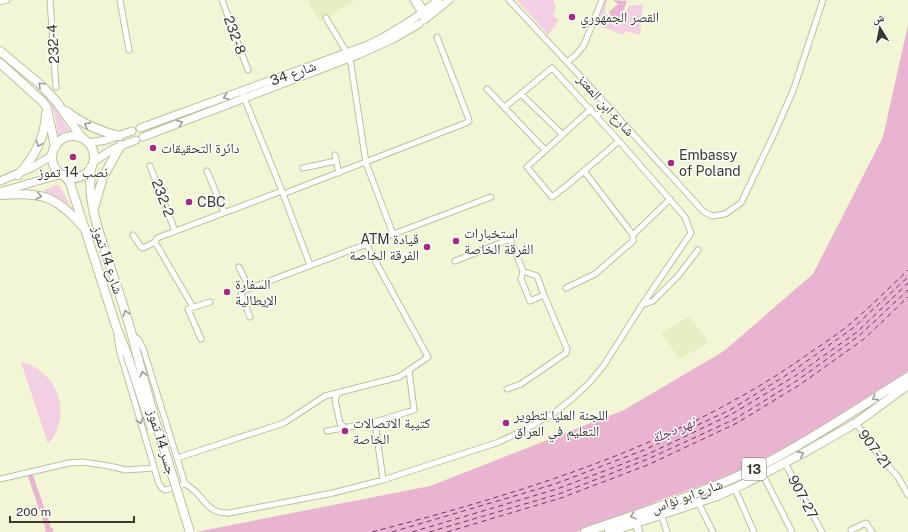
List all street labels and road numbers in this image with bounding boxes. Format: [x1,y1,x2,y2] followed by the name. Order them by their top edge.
[221,14,249,56] street label: 232-8
[44,23,62,64] street label: 232-4
[268,57,319,91] street label: شارع 34
[572,70,638,140] street label: شارع ابن المعتز
[149,177,177,219] street label: 232-2
[87,223,126,297] street label: شارع 14 تموز
[143,406,180,477] street label: جسر 14 تموز
[855,426,895,472] street label: 907-21
[742,458,766,480] road number: 13
[785,472,821,522] street label: 907-27
[649,476,726,518] street label: شارع ابو نؤاس

